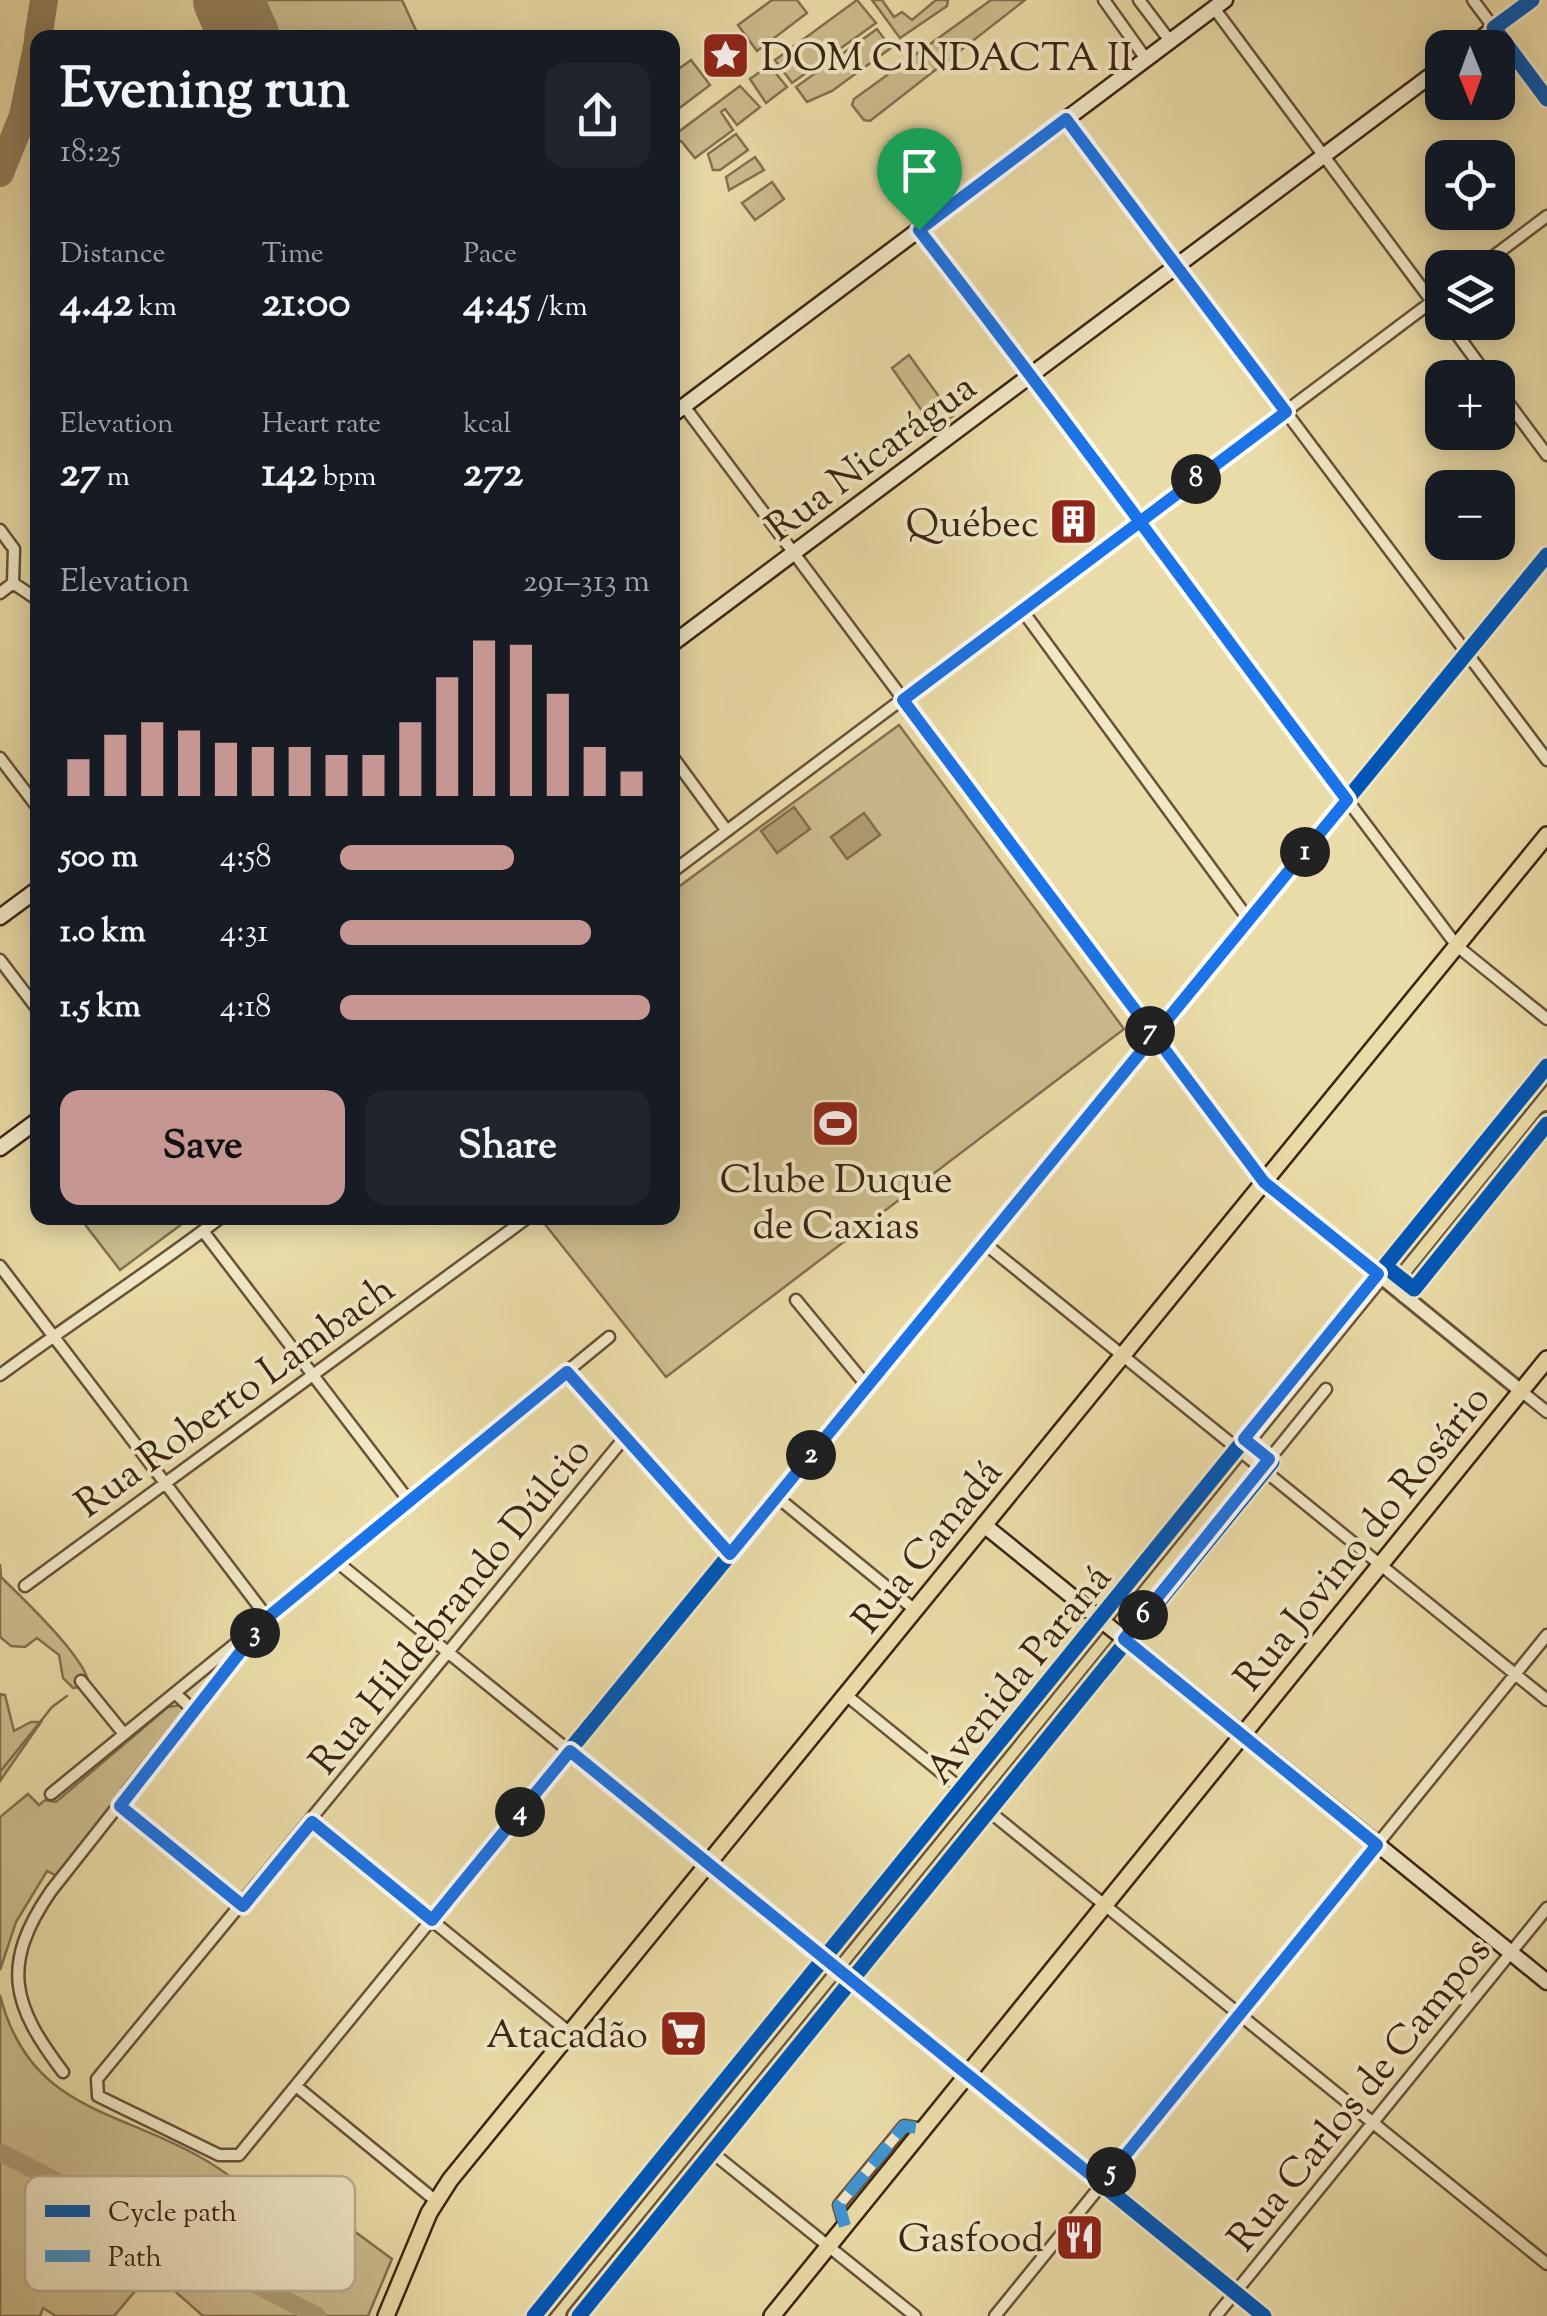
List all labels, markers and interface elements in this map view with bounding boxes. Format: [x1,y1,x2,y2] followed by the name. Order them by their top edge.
[700,30,752,82] place icon: DOM CINDACTA II
[1425,30,1515,120] north arrow
[1425,30,1515,560] map controls
[761,32,1133,89] place label: DOM CINDACTA II
[60,53,349,132] text: Evening run
[545,63,650,168] button: share
[877,128,962,231] pin
[60,130,121,176] text: 18:25
[1425,140,1515,230] button: locate
[892,143,947,198] icon: arrive
[60,235,166,275] text: Distance
[262,235,324,275] text: Time
[463,235,517,275] text: Pace
[1425,250,1515,340] button: layers
[60,275,133,335] text: 4.42
[262,275,351,335] text: 21:00
[463,275,531,335] text: 4:45
[133,288,177,328] text: km
[531,288,588,328] text: /km
[1425,360,1515,450] button: +
[756,362,990,558] street label: Rua Nicarágua
[60,405,174,445] text: Elevation
[262,405,381,445] text: Heart rate
[463,405,511,445] text: kcal
[60,445,101,505] text: 27
[262,445,317,505] text: 142
[463,445,523,505] text: 272
[1171,454,1221,504] pin: 8
[101,458,130,498] text: m
[317,458,376,498] text: bpm
[1189,459,1203,499] text: 8
[1425,470,1515,560] button: −
[1048,496,1100,548] building icon: Québec
[906,498,1039,555] place label: Québec
[60,560,190,606] text: Elevation
[523,560,650,606] text: 291–313 m
[1280,827,1330,877] pin: 1
[1300,832,1310,872] text: 1
[60,835,138,881] text: 500 m
[220,835,271,881] text: 4:58
[60,910,146,956] text: 1.0 km
[220,910,268,956] text: 4:31
[60,985,141,1031] text: 1.5 km
[220,985,271,1031] text: 4:18
[1125,1006,1175,1056] pin: 7
[1143,1011,1157,1051] text: 7
[60,1090,345,1205] button: Save
[365,1090,650,1205] button: Share
[810,1097,862,1149] sports icon: Clube Duque de Caxias
[719,1154,953,1257] place label: Clube Duque de Caxias
[65,1263,408,1534] street label: Rua Roberto Lambach
[1223,1374,1506,1705] street label: Rua Jovino do Rosário
[298,1427,607,1789] street label: Rua Hildebrando Dúlcio
[786,1430,836,1480] pin: 2
[804,1435,818,1475] text: 2
[841,1448,1018,1647] street label: Rua Canadá
[914,1554,1127,1798] street label: Avenida Paraná
[1118,1590,1168,1640] pin: 6
[1136,1595,1150,1635] text: 6
[230,1608,280,1658] pin: 3
[249,1613,261,1653] text: 3
[495,1787,545,1837] pin: 4
[513,1792,527,1832] text: 4
[1216,1926,1507,2266] street label: Rua Carlos de Campos
[657,2007,709,2059] supermarket icon: Atacadão
[486,2009,648,2066] place label: Atacadão
[1086,2147,1136,2197] pin: 5
[1106,2152,1116,2192] text: 5
[25,2176,355,2291] legend
[108,2194,237,2234] text: Cycle path
[1053,2211,1105,2263] restaurant icon: Gasfood
[898,2213,1044,2270] place label: Gasfood
[108,2239,162,2279] text: Path

